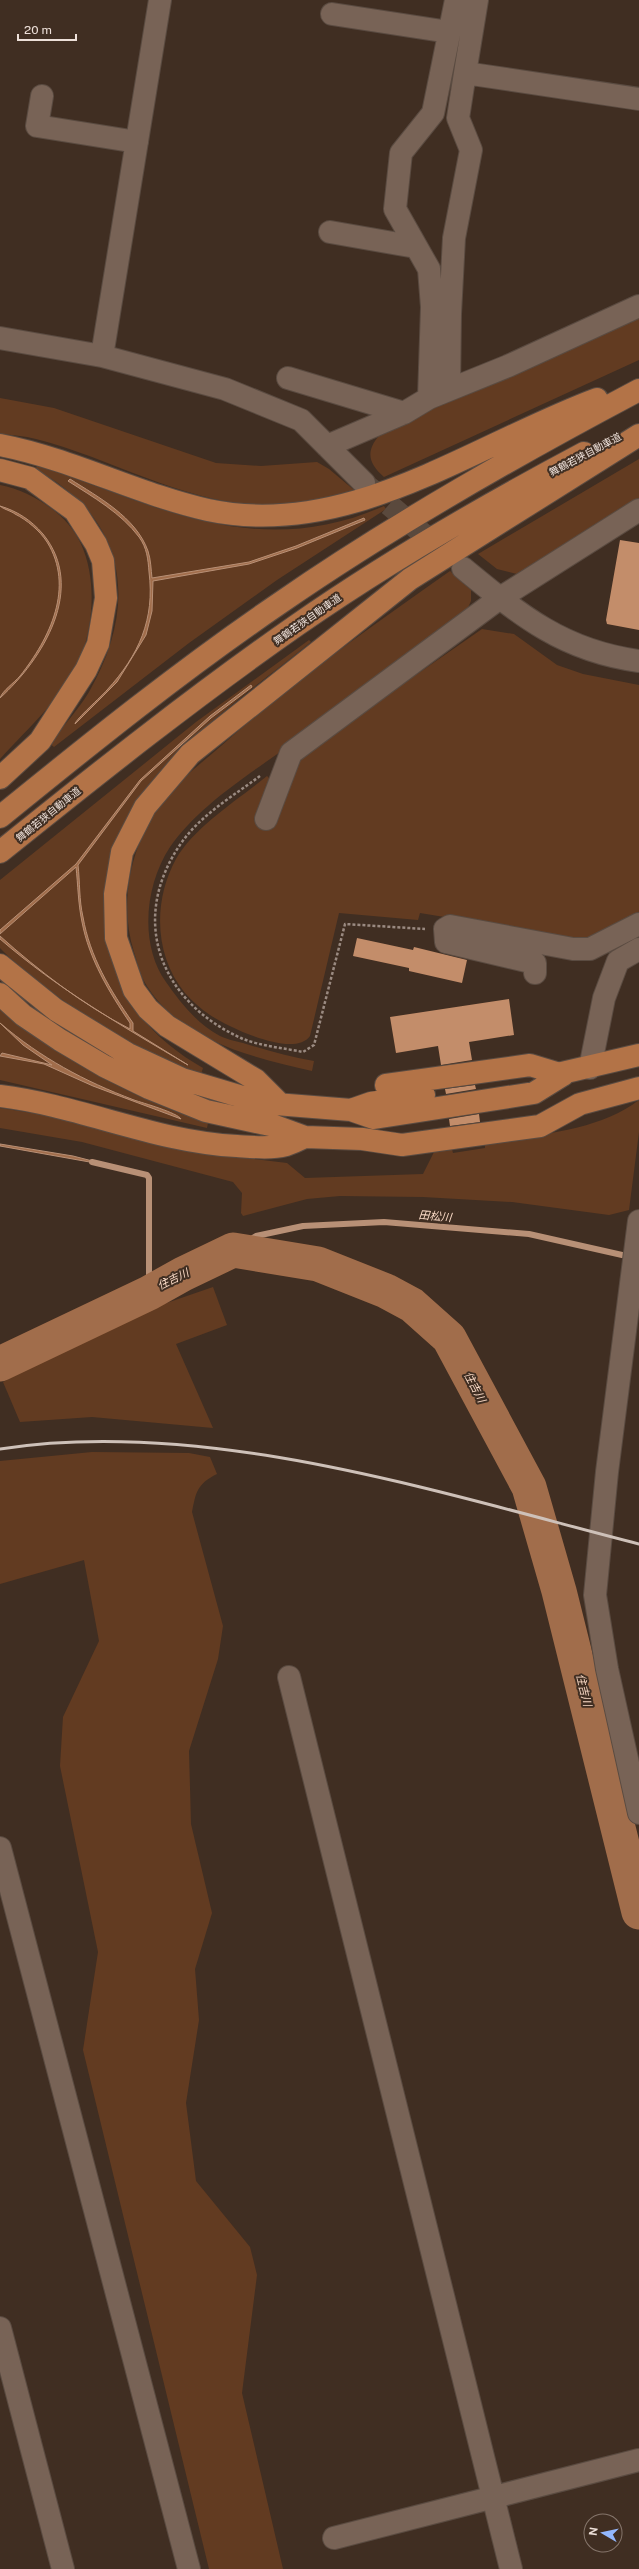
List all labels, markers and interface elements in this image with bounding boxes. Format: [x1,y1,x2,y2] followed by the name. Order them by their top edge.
[18,16,76,42] scale bar
[24,23,52,37] text: 20 m
[547,430,623,478] street label: 舞鶴若狭自動車道
[271,591,343,647] street label: 舞鶴若狭自動車道
[13,784,83,844] street label: 舞鶴若狭自動車道
[418,1209,453,1224] water label: 田松川
[156,1266,191,1292] water label: 住吉川
[462,1370,489,1405] water label: 住吉川
[574,1673,594,1708] water label: 住吉川
[583,2513,623,2553] north arrow
[587,2526,600,2537] text: N

